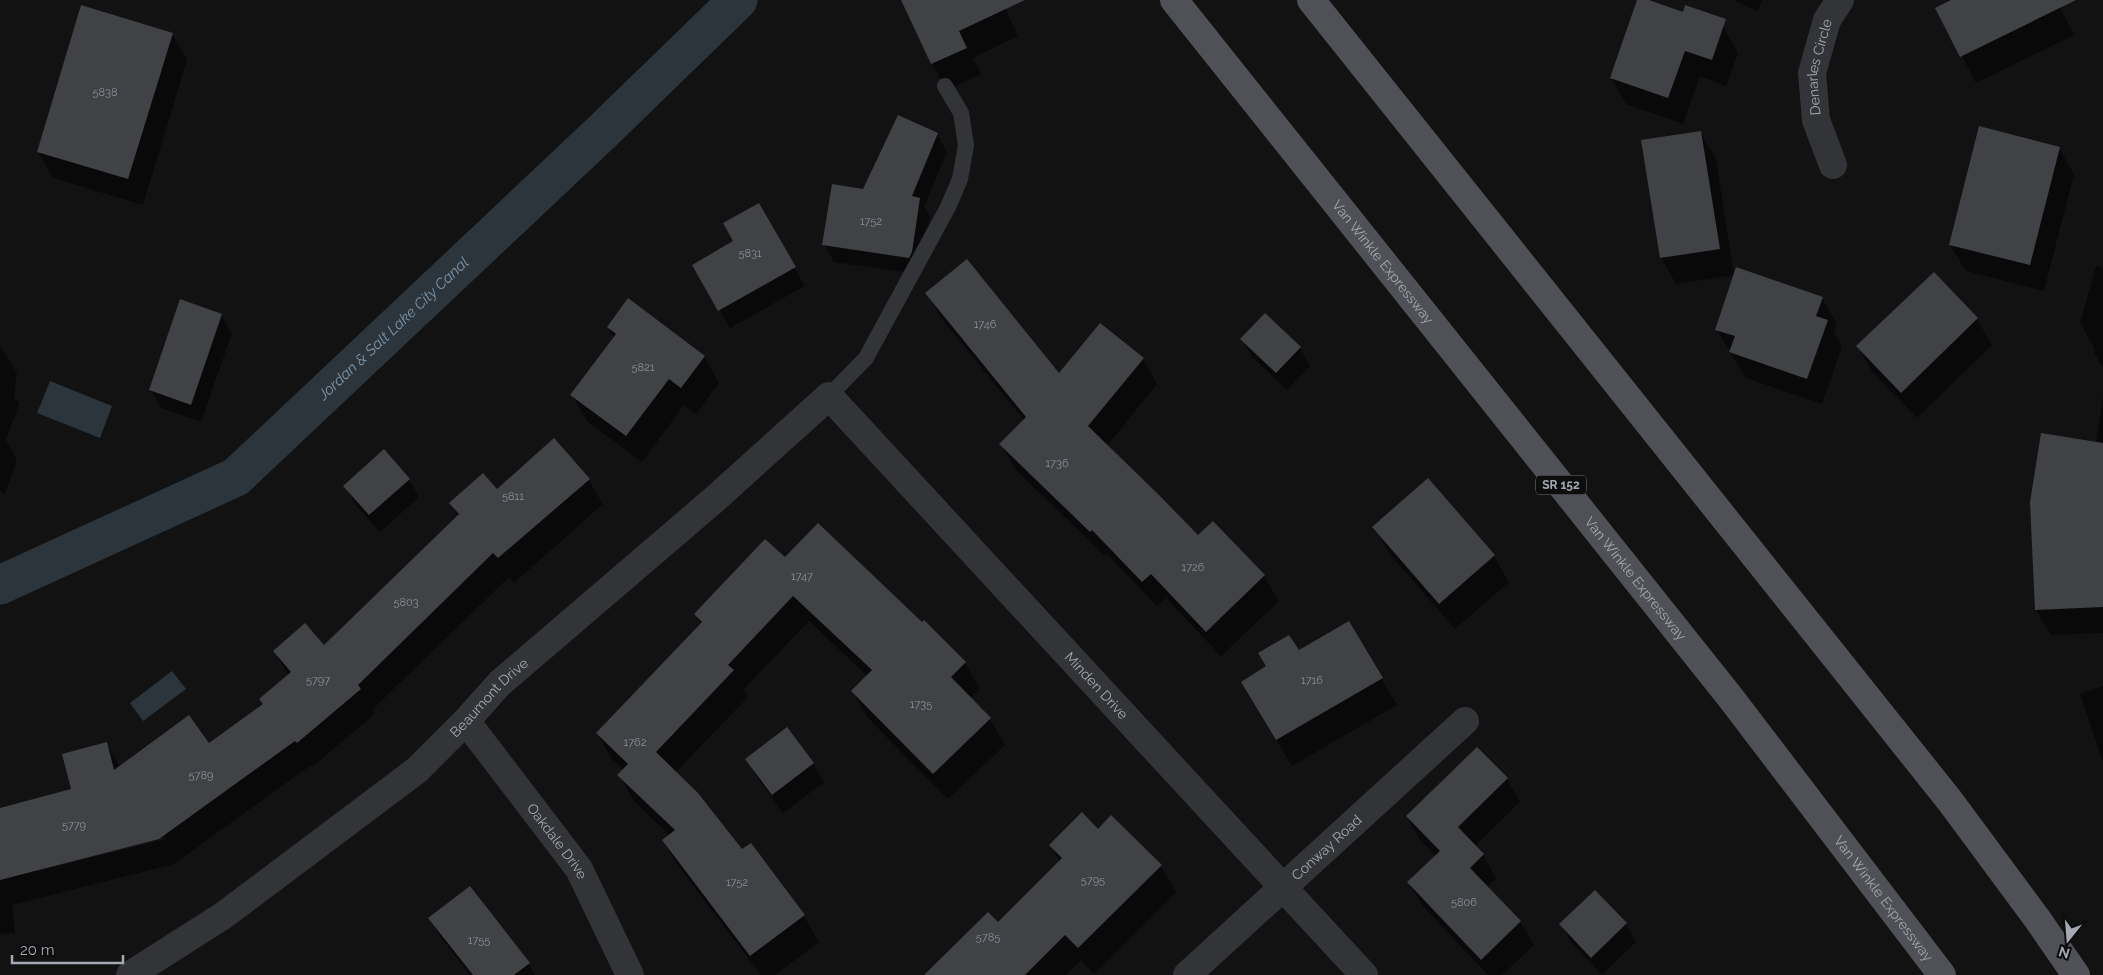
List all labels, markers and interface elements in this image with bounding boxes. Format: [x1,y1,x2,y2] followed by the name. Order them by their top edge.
[1804,17,1835,116] street label: Denarles Circle
[93,86,117,99] house number: 5838
[1329,197,1437,327] street label: Van Winkle Expressway
[860,215,882,228] house number: 1752
[738,247,762,260] house number: 5831
[314,253,473,404] water label: Jordan & Salt Lake City Canal
[974,318,997,331] house number: 1746
[632,361,655,374] house number: 5821
[1045,457,1069,470] house number: 1736
[1536,476,1586,494] road number: SR 152
[502,490,524,503] house number: 5811
[1581,514,1690,644] street label: Van Winkle Expressway
[1182,561,1205,574] house number: 1726
[791,570,813,583] house number: 1747
[393,596,419,609] house number: 5803
[1062,649,1131,722] street label: Minden Drive
[447,655,531,740] street label: Beaumont Drive
[306,674,330,687] house number: 5797
[1301,674,1323,687] house number: 1716
[910,698,932,711] house number: 1735
[624,736,647,749] house number: 1762
[189,769,213,782] house number: 5789
[524,800,591,882] street label: Oakdale Drive
[1288,812,1365,883] street label: Conway Road
[62,819,86,832] house number: 5779
[1831,833,1937,965] street label: Van Winkle Expressway
[1081,874,1105,887] house number: 5795
[726,876,748,889] house number: 1752
[1451,896,1477,909] house number: 5806
[2043,915,2093,965] north arrow
[976,931,1000,944] house number: 5785
[12,932,124,964] scale bar
[468,934,490,947] house number: 1755
[20,941,55,959] text: 20 m
[2057,943,2072,962] text: N

